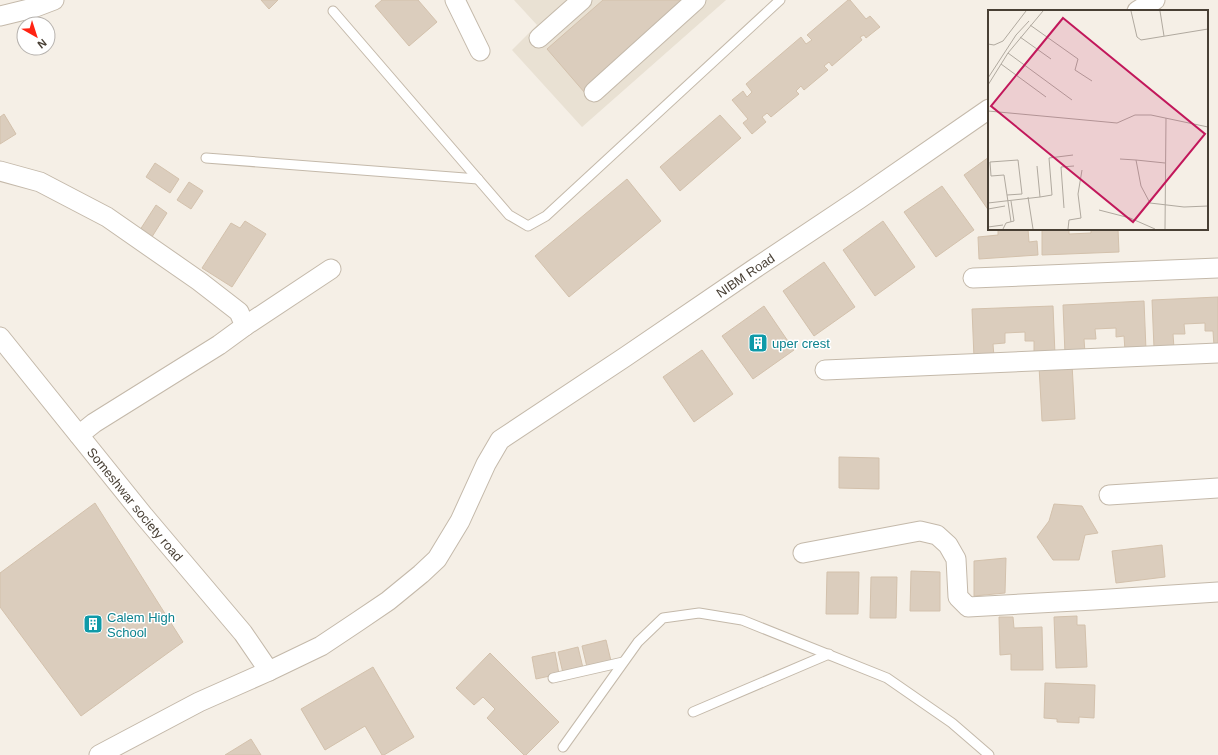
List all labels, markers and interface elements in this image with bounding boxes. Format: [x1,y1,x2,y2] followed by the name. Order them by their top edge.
[988,10,1208,230] inset map
[16,16,56,56] north arrow
[35,37,49,51] text: N
[713,250,777,300] street label: NIBM Road
[747,332,769,354] building icon: uper crest
[772,336,830,351] place label: uper crest
[84,444,186,564] street label: Someshwar society road
[107,610,175,640] place label: Calem High School
[82,613,104,635] building icon: Calem High School

